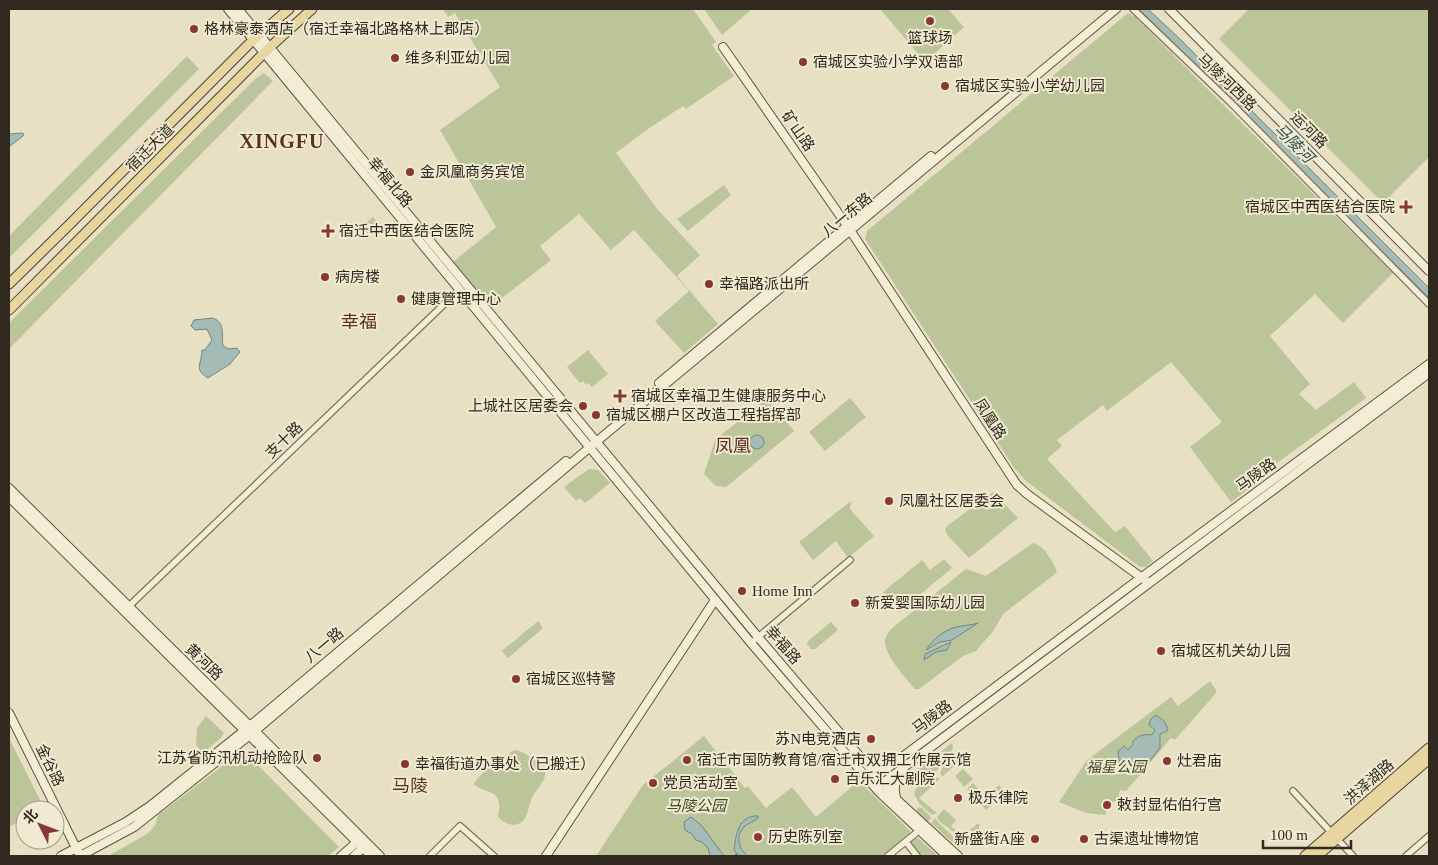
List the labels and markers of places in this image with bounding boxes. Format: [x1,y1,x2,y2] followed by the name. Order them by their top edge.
[924,15,936,27] marker: 篮球场
[204,20,489,37] place label: 格林豪泰酒店（宿迁幸福北路格林上郡店）
[188,23,200,35] marker: 格林豪泰酒店（宿迁幸福北路格林上郡店）
[907,30,953,46] place label: 篮球场
[405,50,510,66] place label: 维多利亚幼儿园
[389,52,401,64] marker: 维多利亚幼儿园
[813,54,963,70] place label: 宿城区实验小学双语部
[797,56,809,68] marker: 宿城区实验小学双语部
[955,78,1105,94] place label: 宿城区实验小学幼儿园
[939,80,951,92] marker: 宿城区实验小学幼儿园
[420,164,525,180] place label: 金凤凰商务宾馆
[404,166,416,178] marker: 金凤凰商务宾馆
[1245,199,1395,215] place label: 宿城区中西医结合医院
[1399,200,1413,214] marker: 宿城区中西医结合医院
[339,223,474,239] place label: 宿迁中西医结合医院
[321,224,335,238] marker: 宿迁中西医结合医院
[335,269,380,285] place label: 病房楼
[319,271,331,283] marker: 病房楼
[719,276,809,292] place label: 幸福路派出所
[703,278,715,290] marker: 幸福路派出所
[411,291,501,307] place label: 健康管理中心
[395,293,407,305] marker: 健康管理中心
[631,388,826,404] place label: 宿城区幸福卫生健康服务中心
[613,389,627,403] marker: 宿城区幸福卫生健康服务中心
[468,398,573,414] place label: 上城社区居委会
[577,400,589,412] marker: 上城社区居委会
[606,406,801,423] place label: 宿城区棚户区改造工程指挥部
[590,409,602,421] marker: 宿城区棚户区改造工程指挥部
[899,493,1004,509] place label: 凤凰社区居委会
[883,495,895,507] marker: 凤凰社区居委会
[752,583,813,599] place label: Home Inn
[736,585,748,597] marker: Home Inn
[865,595,985,611] place label: 新爱婴国际幼儿园
[849,597,861,609] marker: 新爱婴国际幼儿园
[1171,643,1291,659] place label: 宿城区机关幼儿园
[1155,645,1167,657] marker: 宿城区机关幼儿园
[526,671,616,687] place label: 宿城区巡特警
[510,673,522,685] marker: 宿城区巡特警
[775,731,861,747] place label: 苏N电竞酒店
[865,733,877,745] marker: 苏N电竞酒店
[157,749,307,766] place label: 江苏省防汛机动抢险队
[311,752,323,764] marker: 江苏省防汛机动抢险队
[697,752,971,768] place label: 宿迁市国防教育馆/宿迁市双拥工作展示馆
[1177,753,1222,769] place label: 灶君庙
[681,754,693,766] marker: 宿迁市国防教育馆/宿迁市双拥工作展示馆
[415,755,595,772] place label: 幸福街道办事处（已搬迁）
[1161,755,1173,767] marker: 灶君庙
[399,758,411,770] marker: 幸福街道办事处（已搬迁）
[845,771,935,787] place label: 百乐汇大剧院
[829,773,841,785] marker: 百乐汇大剧院
[663,775,738,791] place label: 党员活动室
[647,777,659,789] marker: 党员活动室
[968,790,1028,806] place label: 极乐律院
[952,792,964,804] marker: 极乐律院
[1117,797,1222,813] place label: 敕封显佑伯行宫
[1101,799,1113,811] marker: 敕封显佑伯行宫
[768,829,843,845] place label: 历史陈列室
[954,830,1025,847] place label: 新盛街A座
[1094,830,1199,847] place label: 古渠遗址博物馆
[752,831,764,843] marker: 历史陈列室
[1029,833,1041,845] marker: 新盛街A座
[1078,833,1090,845] marker: 古渠遗址博物馆

